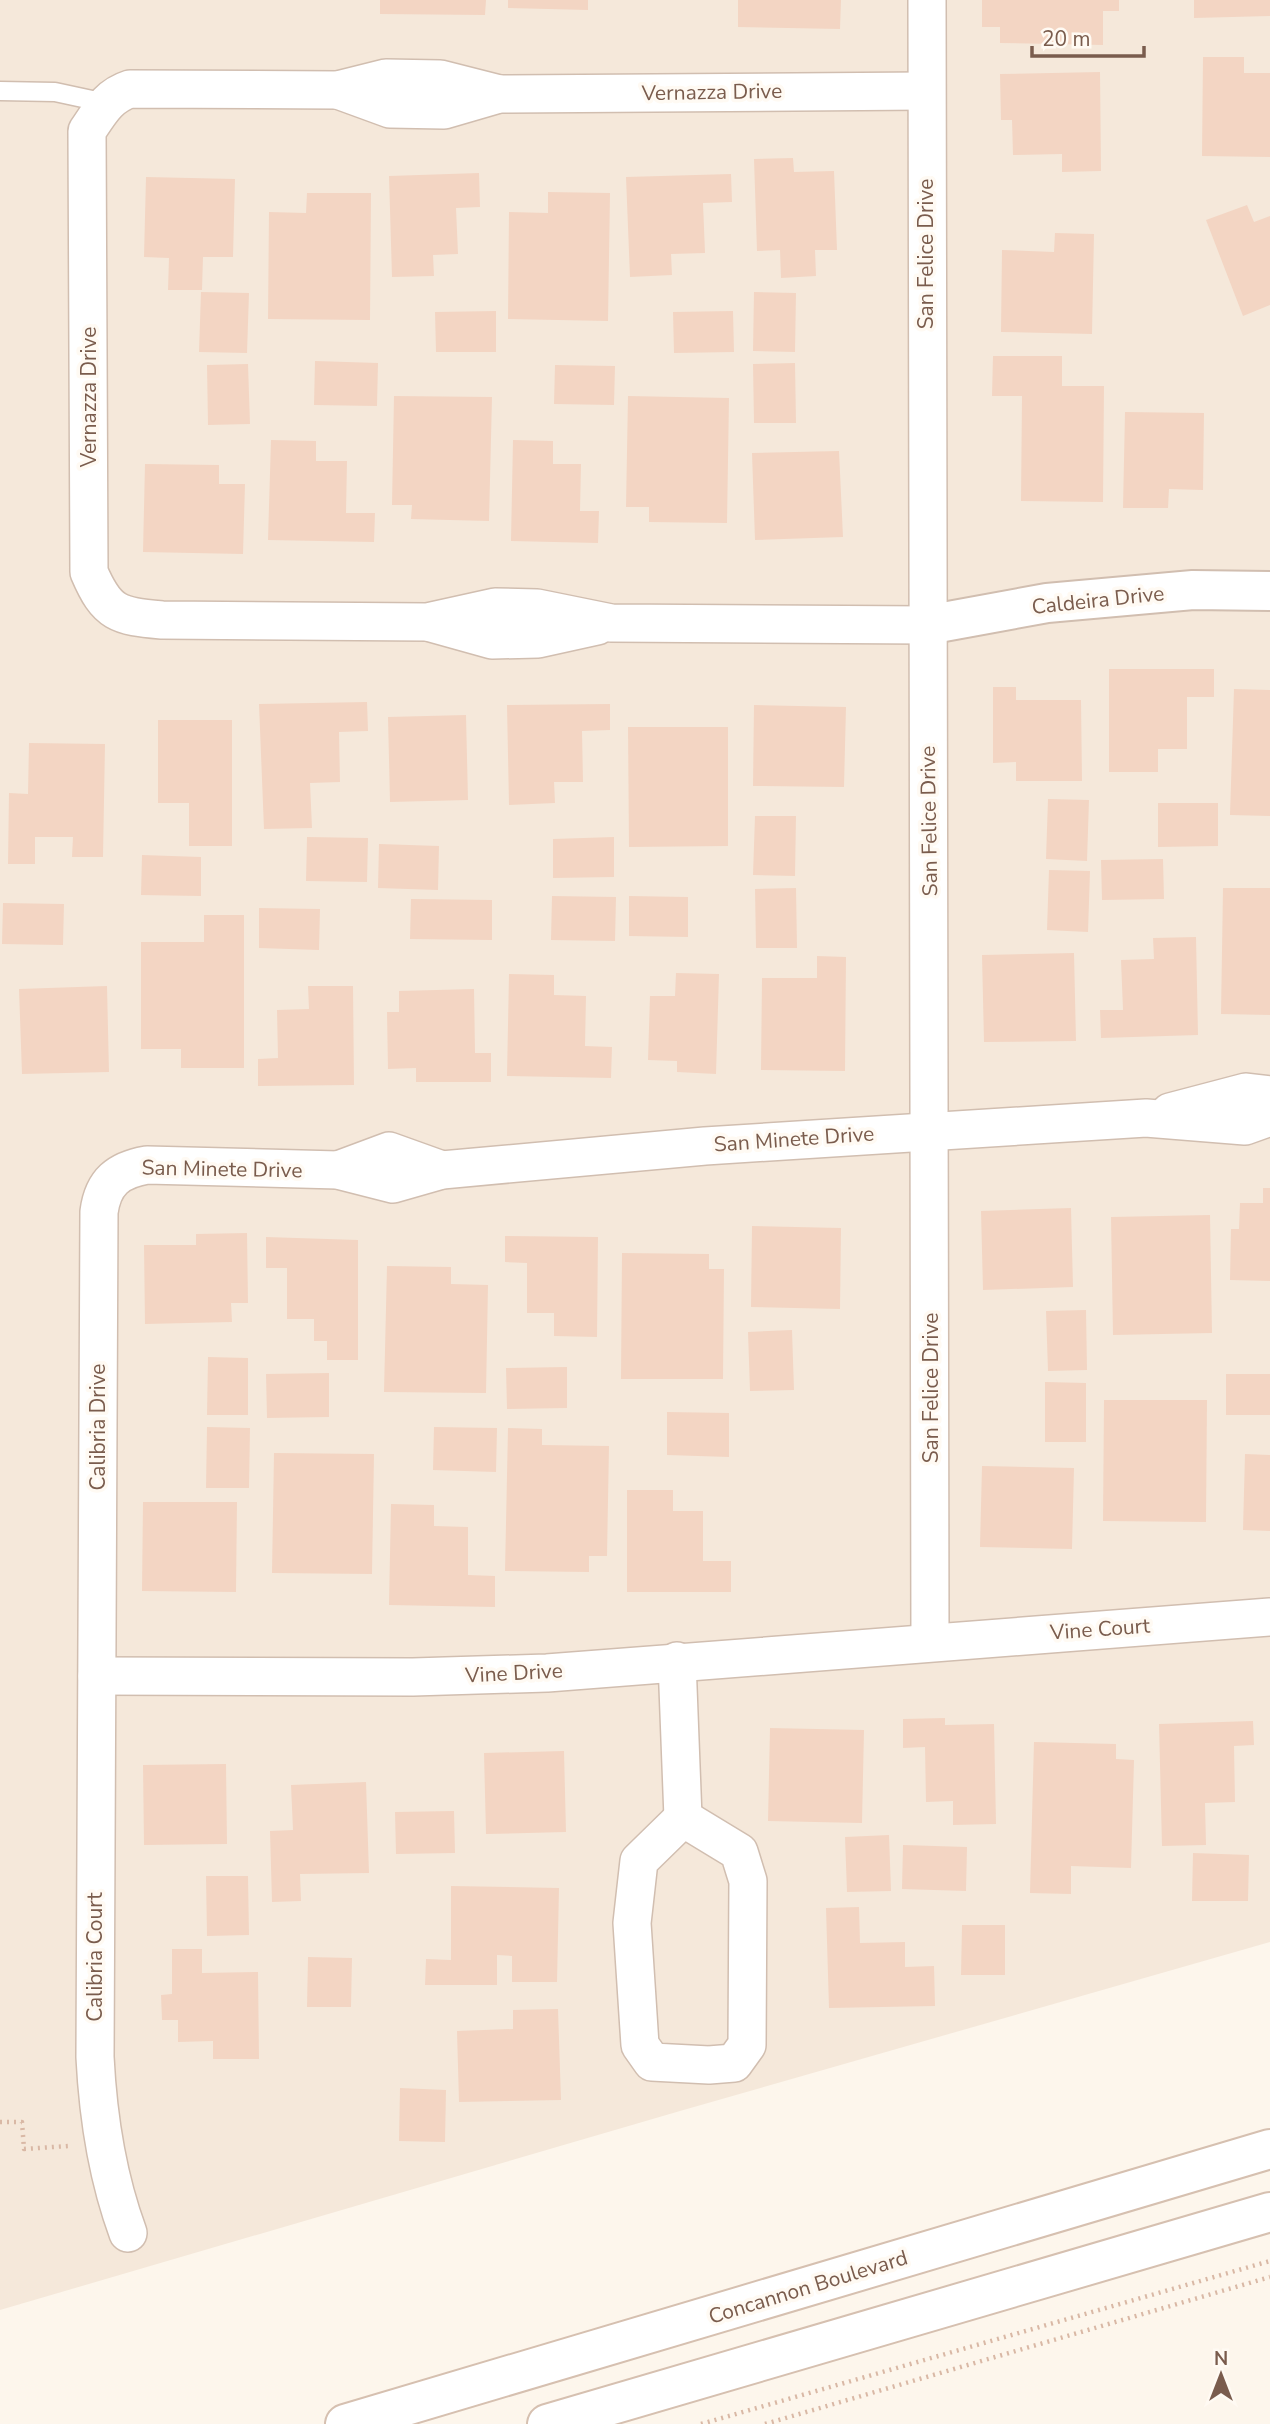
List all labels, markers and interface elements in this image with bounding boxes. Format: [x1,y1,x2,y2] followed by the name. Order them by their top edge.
[1032,14,1144,58] scale bar
[1042,25,1091,53] text: 20 m
[640,77,783,107] street label: Vernazza Drive
[912,179,940,329] street label: San Felice Drive
[75,327,103,468] street label: Vernazza Drive
[1030,579,1166,621] street label: Caldeira Drive
[914,745,944,897] street label: San Felice Drive
[713,1119,875,1159] street label: San Minete Drive
[141,1154,303,1184] street label: San Minete Drive
[917,1313,945,1463] street label: San Felice Drive
[84,1364,112,1490] street label: Calibria Drive
[1048,1611,1152,1647] street label: Vine Court
[464,1656,563,1690] street label: Vine Drive
[81,1892,109,2022] street label: Calibria Court
[705,2243,911,2331] street label: Concannon Boulevard
[1186,2340,1256,2410] north arrow
[1214,2346,1228,2372] text: N

